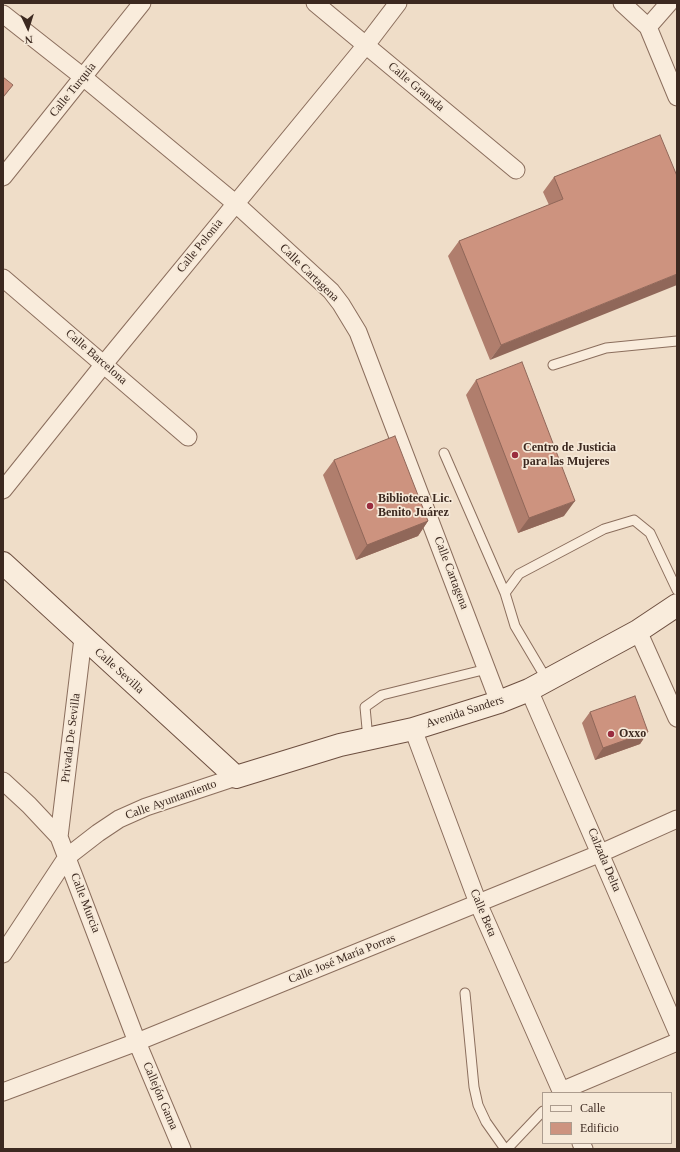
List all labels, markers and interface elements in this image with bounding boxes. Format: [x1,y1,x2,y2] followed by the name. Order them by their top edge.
[8,8,48,48] north arrow
[24,34,33,46] text: N
[385,59,447,115] street label: Calle Granada
[47,60,99,120] street label: Calle Turquía
[174,216,226,276] street label: Calle Polonia
[276,241,342,305] street label: Calle Cartagena
[62,326,130,388] street label: Calle Barcelona
[523,441,616,469] place label: Centro de Justicia para las Mujeres
[510,450,520,460] marker: Centro de Justicia para las Mujeres
[378,492,452,520] place label: Biblioteca Lic. Benito Juárez
[365,501,375,511] marker: Biblioteca Lic. Benito Juárez
[430,534,472,612] street label: Calle Cartagena
[91,645,147,697] street label: Calle Sevilla
[58,692,84,784] street label: Privada De Sevilla
[424,693,506,731] street label: Avenida Sanders
[619,727,646,741] place label: Oxxo
[606,729,616,739] marker: Oxxo
[123,777,219,823] street label: Calle Ayuntamiento
[584,826,624,894] street label: Calzada Delta
[67,871,103,935] street label: Calle Murcia
[467,887,499,939] street label: Calle Beta
[286,931,398,987] street label: Calle José María Porras
[139,1060,181,1132] street label: Callejón Gama
[542,1092,672,1144] legend
[580,1101,605,1115] text: Calle
[580,1121,619,1135] text: Edificio

